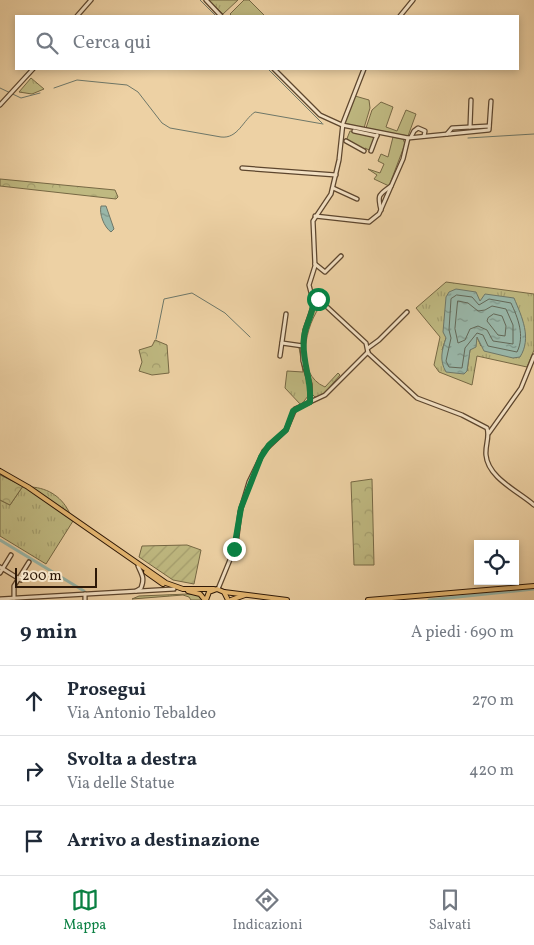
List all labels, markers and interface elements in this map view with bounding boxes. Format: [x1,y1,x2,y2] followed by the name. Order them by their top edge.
[15,15,519,70] search box
[33,29,61,57] icon: search
[73,30,151,56] text: Cerca qui
[307,288,330,311] route start
[223,538,246,561] route end
[474,540,519,585] map controls
[474,540,519,585] button: locate
[15,565,98,588] scale bar
[22,567,62,586] text: 200 m
[20,618,77,647] text: 9 min
[411,622,514,644] text: A piedi · 690 m
[67,677,146,703] text: Prosegui
[20,687,48,715] icon: ahead
[472,690,514,712] text: 270 m
[67,703,216,725] text: Via Antonio Tebaldeo
[67,747,197,773] text: Svolta a destra
[20,757,48,785] icon: right
[469,760,514,782] text: 420 m
[67,773,175,795] text: Via delle Statue
[20,827,48,855] icon: arrive
[67,828,260,854] text: Arrivo a destinazione
[63,886,106,935] tab: Mappa
[232,886,302,935] tab: Indicazioni
[429,886,471,935] tab: Salvati

